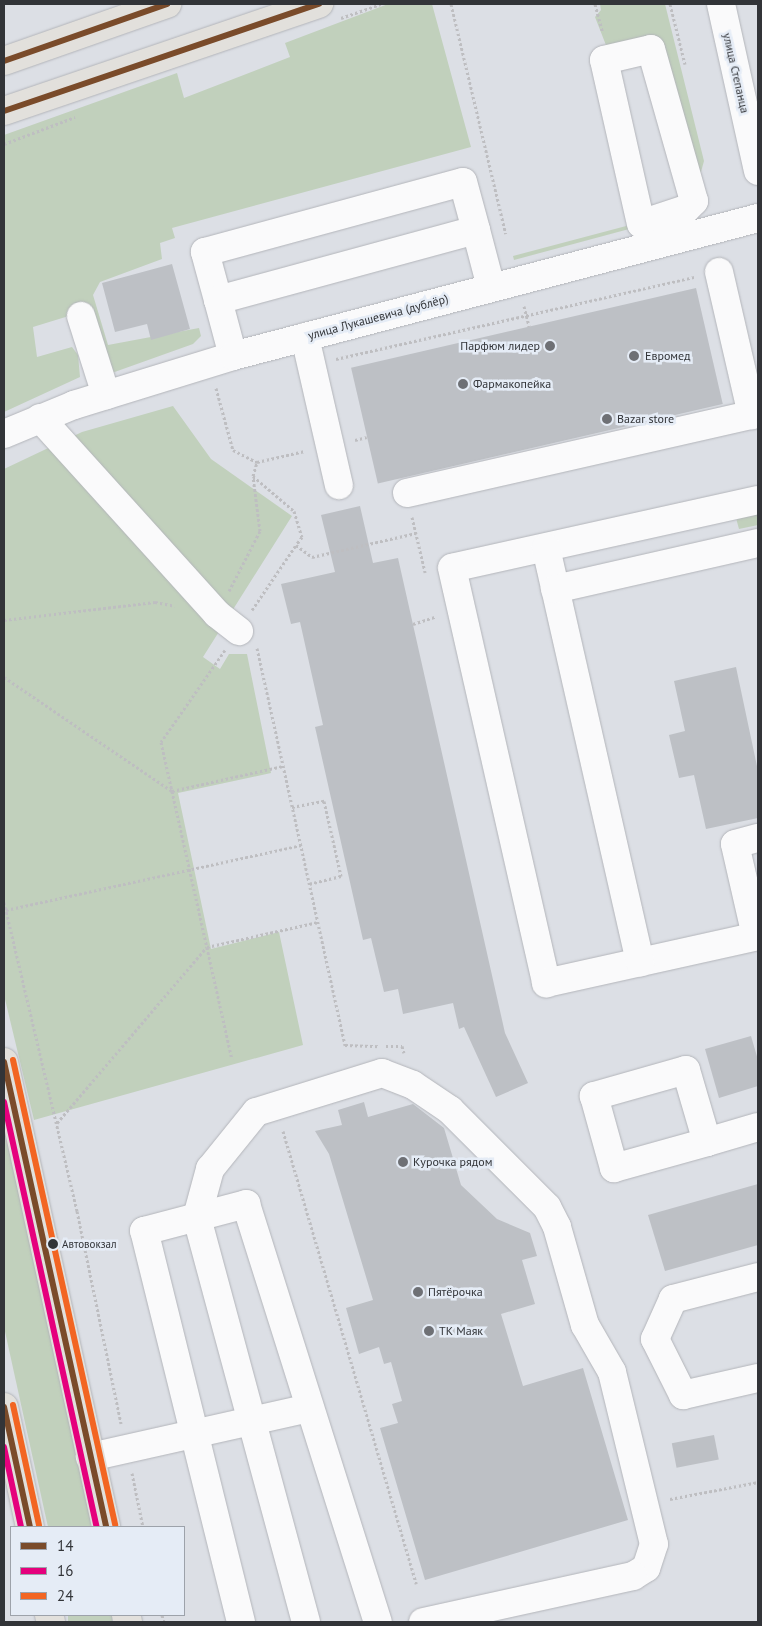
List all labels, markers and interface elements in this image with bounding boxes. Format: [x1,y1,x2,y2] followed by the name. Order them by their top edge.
[720,31,752,115] street label: улица Степанца
[306,291,450,343] street label: улица Лукашевича (дублёр)
[460,339,540,353] place label: Парфюм лидер
[544,340,556,352] marker: Парфюм лидер
[627,349,641,363] marker: Евромед
[645,349,690,363] place label: Евромед
[473,377,551,391] place label: Фармакопейка
[457,378,469,390] marker: Фармакопейка
[617,412,674,426] place label: Bazar store
[601,413,613,425] marker: Bazar store
[413,1155,492,1169] place label: Курочка рядом
[397,1156,409,1168] marker: Курочка рядом
[62,1237,117,1251] place label: Автовокзал
[48,1239,58,1249] marker: Автовокзал
[428,1285,483,1299] place label: Пятёрочка
[412,1286,424,1298] marker: Пятёрочка
[439,1324,483,1338] place label: ТК Маяк
[423,1325,435,1337] marker: ТК Маяк
[10,1526,185,1616] legend
[57,1536,73,1555] text: 14
[57,1561,73,1580] text: 16
[57,1586,73,1605] text: 24

